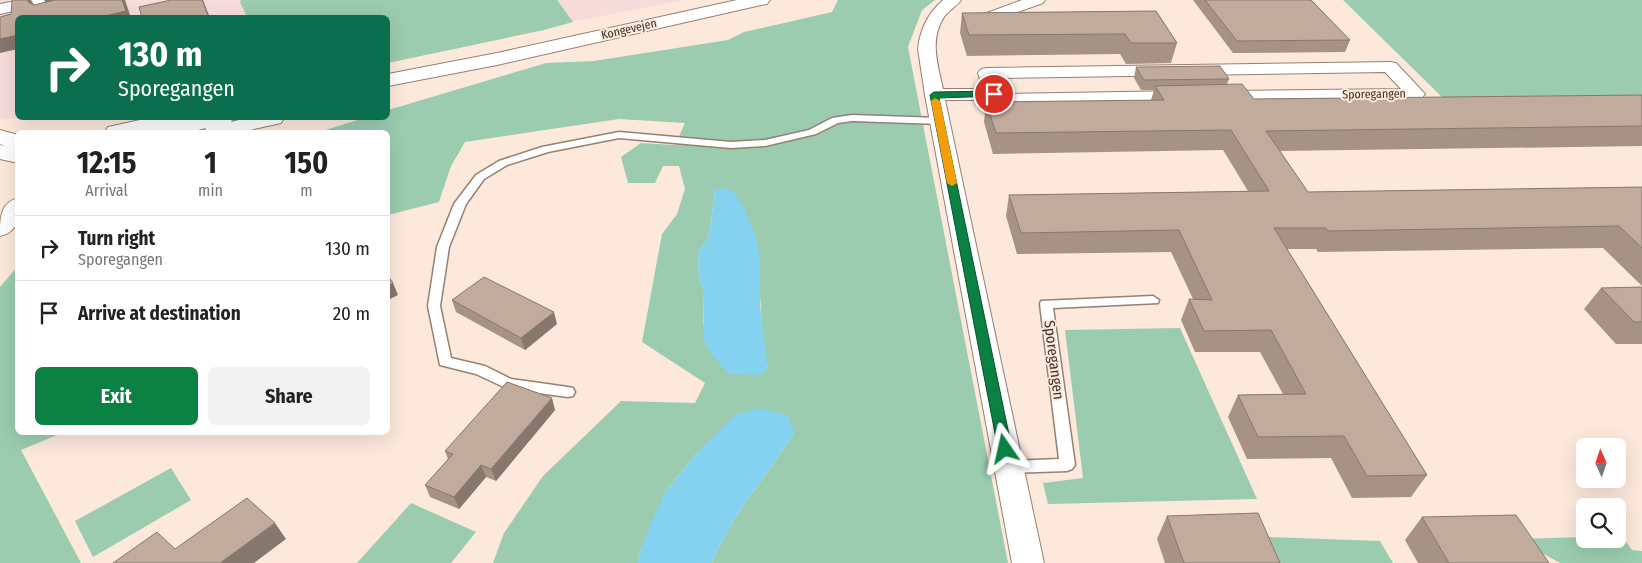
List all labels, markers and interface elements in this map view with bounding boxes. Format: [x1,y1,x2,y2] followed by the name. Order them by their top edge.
[600,16,658,42] street label: Kongevejen
[118,33,202,75] text: 130 m
[35,35,100,100] icon: right
[973,73,1015,115] pin
[118,75,235,102] text: Sporegangen
[980,80,1008,108] icon: arrive
[1342,86,1406,102] street label: Sporegangen
[77,145,136,181] text: 12:15
[204,145,217,181] text: 1
[285,145,328,181] text: 150
[85,181,128,200] text: Arrival
[198,181,223,200] text: min
[300,181,313,200] text: m
[78,227,155,250] text: Turn right
[35,234,63,262] icon: right
[325,237,370,260] text: 130 m
[78,250,163,269] text: Sporegangen
[35,299,63,327] icon: arrive
[78,302,241,325] text: Arrive at destination
[333,302,370,325] text: 20 m
[1040,319,1068,401] street label: Sporegangen
[35,367,198,425] button: Exit
[208,367,370,425] button: Share
[978,422,1030,474] position arrow
[1576,438,1626,488] north arrow
[1576,438,1626,548] map controls
[1576,498,1626,548] button: search

